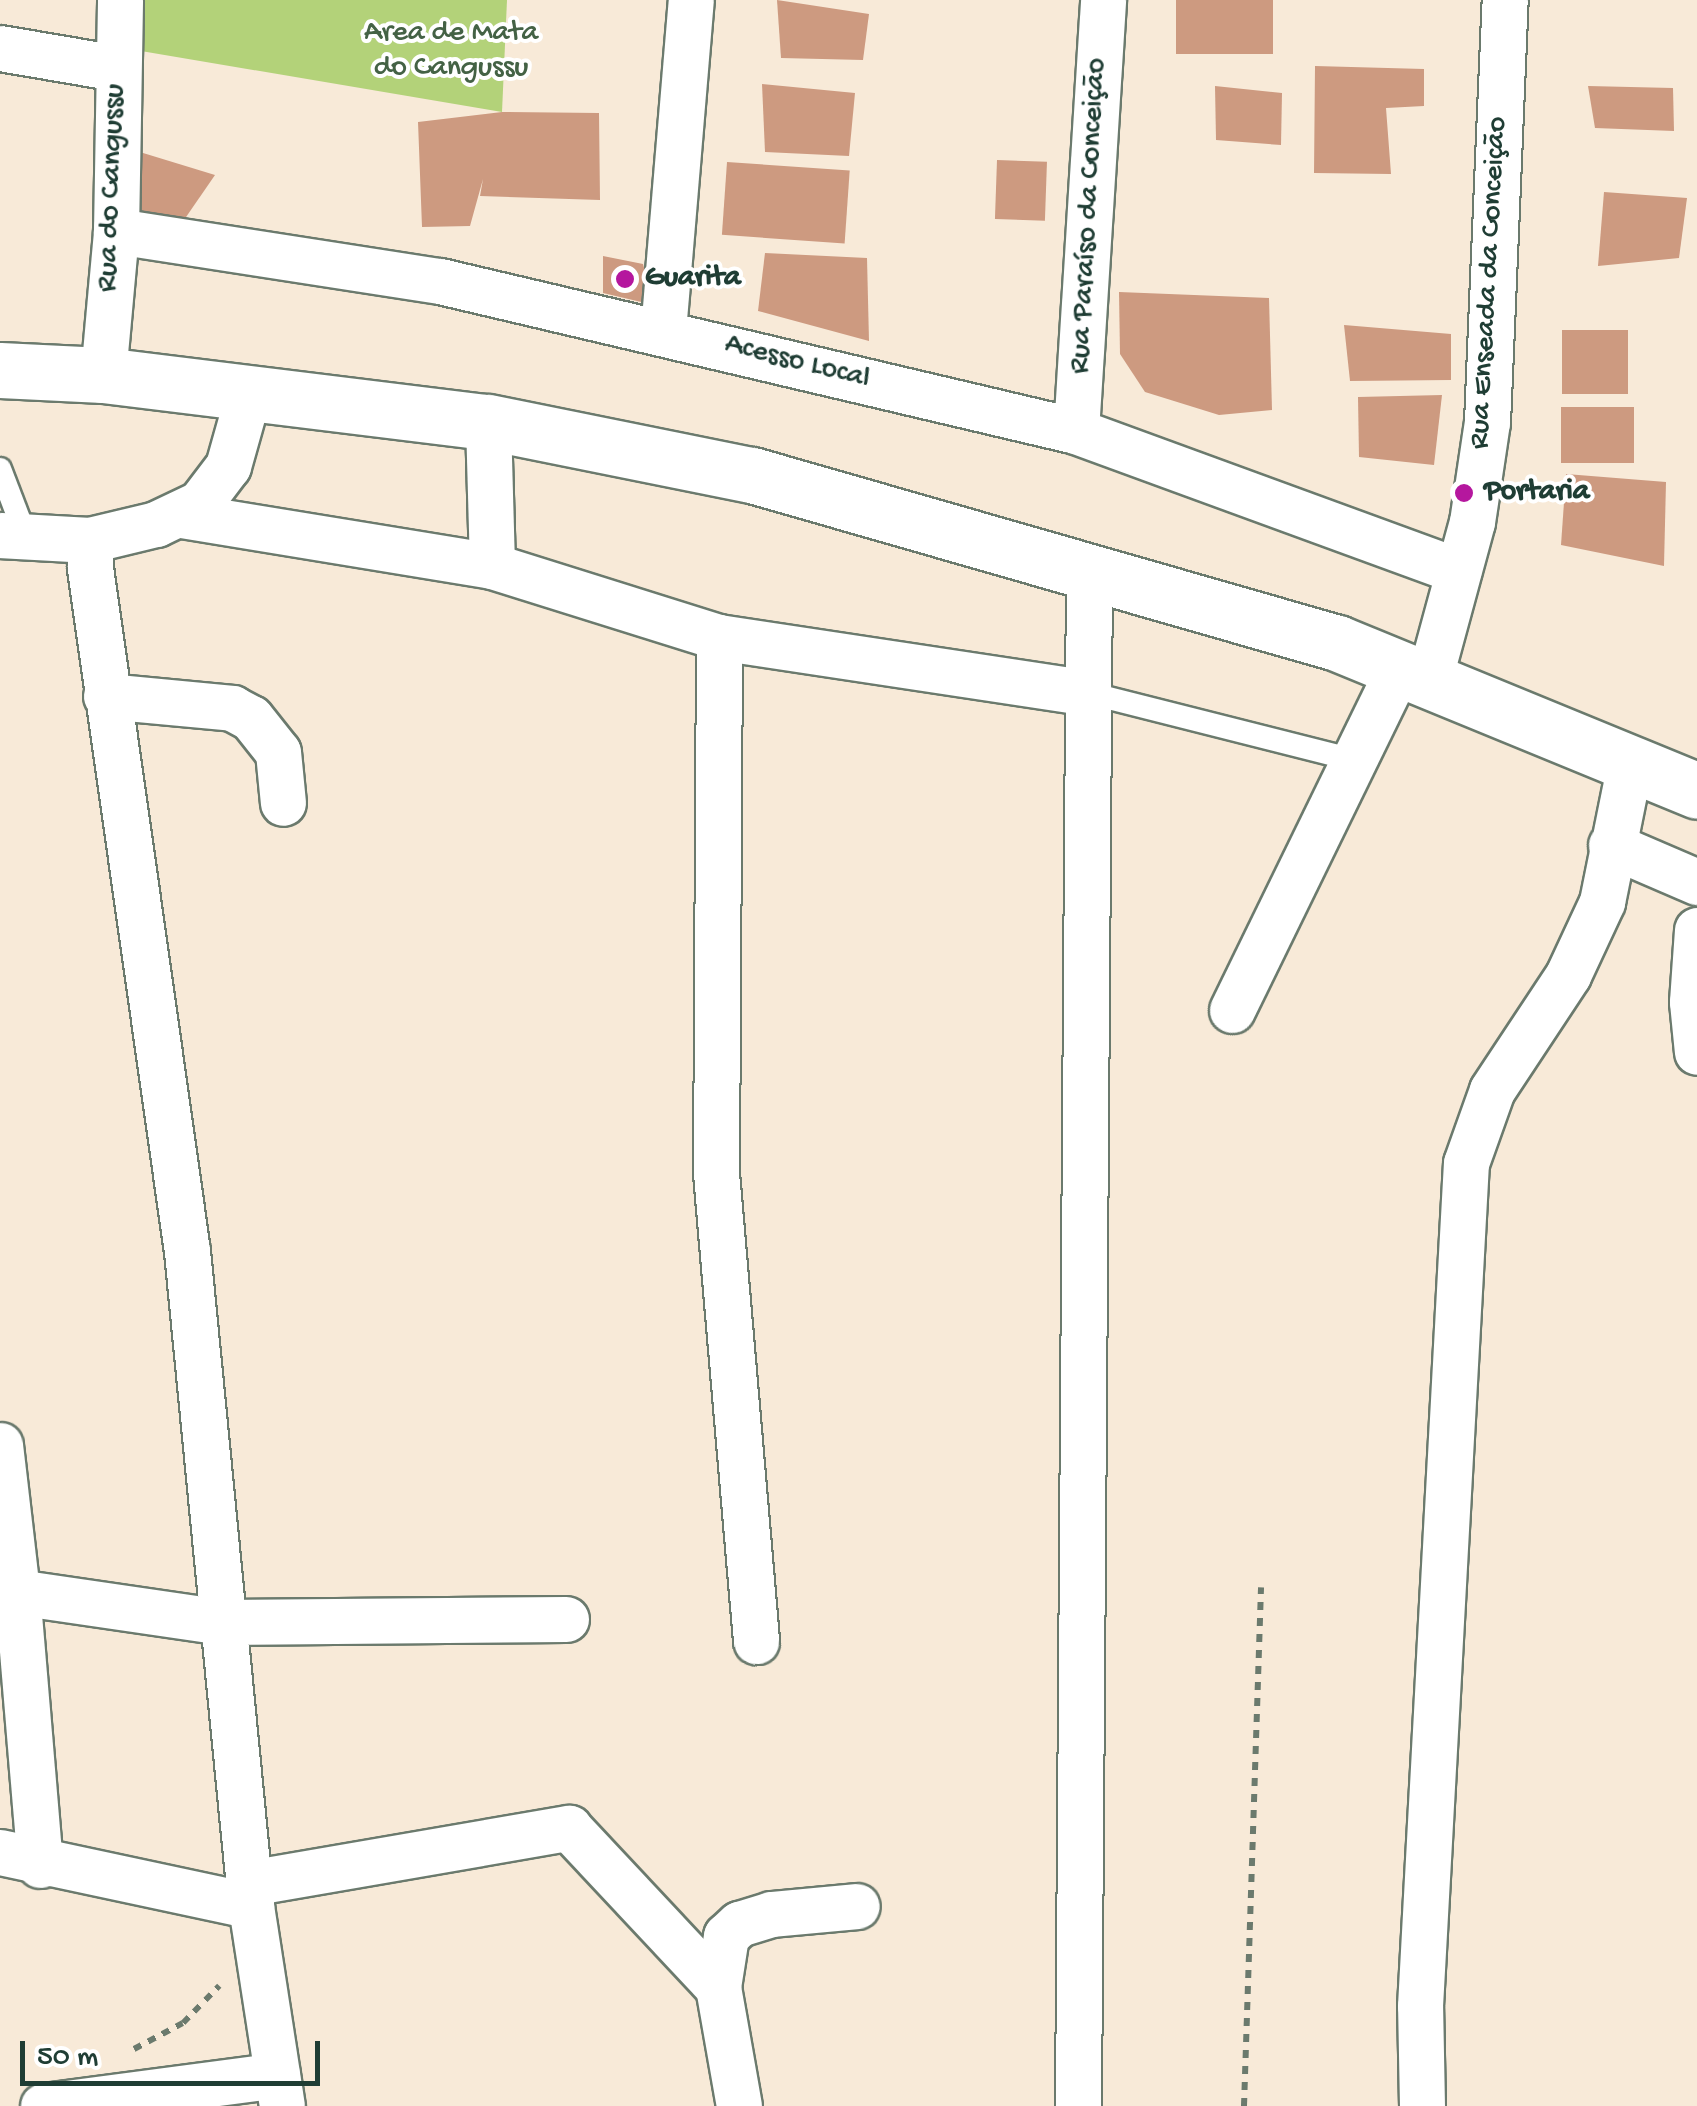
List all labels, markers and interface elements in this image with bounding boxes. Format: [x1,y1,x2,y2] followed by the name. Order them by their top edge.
[364,16,538,86] park label: Area de Mata do Cangussu
[1064,57,1116,375] street label: Rua Paraíso da Conceição
[91,83,135,293] street label: Rua do Cangussu
[1463,116,1517,450] street label: Rua Enseada da Conceição
[645,261,741,297] place label: Guarita
[614,268,636,290] marker: Guarita
[721,328,873,398] street label: Acesso Local
[1484,475,1589,511] place label: Portaria
[1453,482,1475,504] marker: Portaria
[25,2021,325,2083] scale bar
[37,2041,98,2076] text: 50 m

